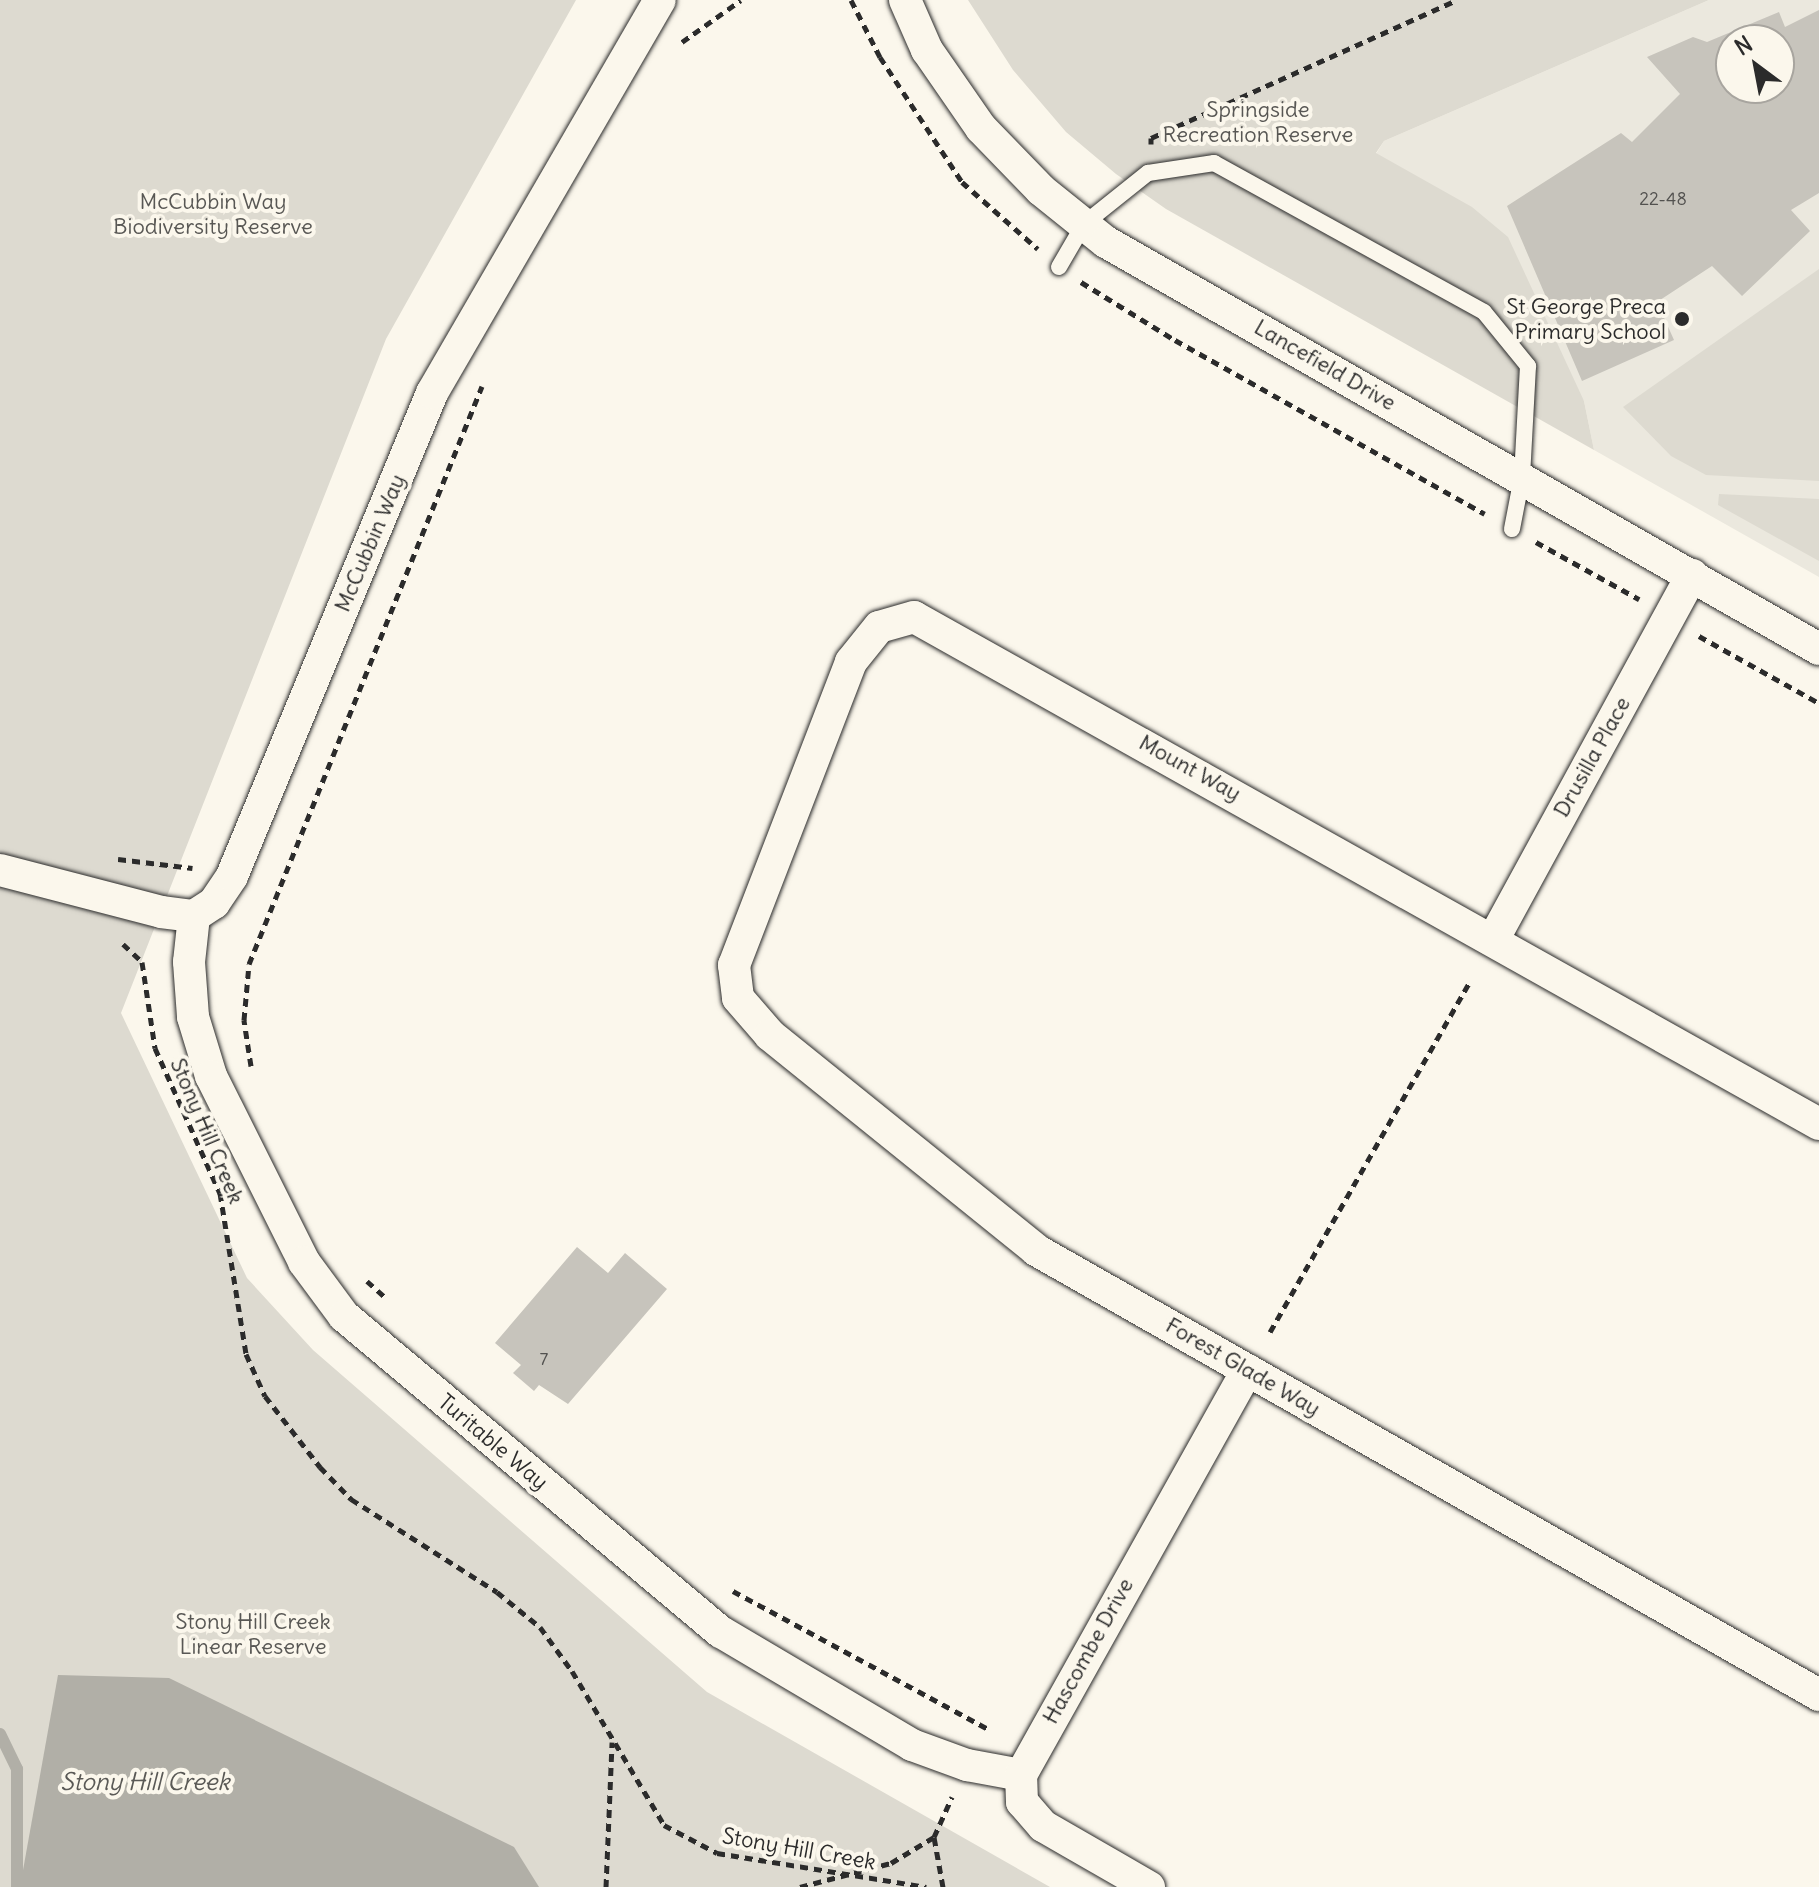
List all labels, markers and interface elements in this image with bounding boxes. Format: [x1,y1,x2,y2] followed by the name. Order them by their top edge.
[1715,24,1795,104] north arrow
[1729,29,1757,61] text: N
[1163,96,1353,148] park label: Springside Recreation Reserve
[113,188,313,240] park label: McCubbin Way Biodiversity Reserve
[1639,188,1687,210] house number: 22-48
[1506,293,1666,344] place label: St George Preca Primary School
[1673,310,1691,328] marker: St George Preca Primary School
[1250,314,1400,416] street label: Lancefield Drive
[329,470,411,616] street label: McCubbin Way
[1548,692,1636,822] street label: Drusilla Place
[1134,729,1246,807] street label: Mount Way
[164,1054,250,1208] street label: Stony Hill Creek
[1161,1312,1325,1422] street label: Forest Glade Way
[540,1348,548,1370] house number: 7
[433,1388,553,1496] street label: Turitable Way
[1037,1574,1139,1728] street label: Hascombe Drive
[175,1608,331,1660] park label: Stony Hill Creek Linear Reserve
[60,1768,230,1796] water label: Stony Hill Creek
[720,1823,878,1875] street label: Stony Hill Creek

